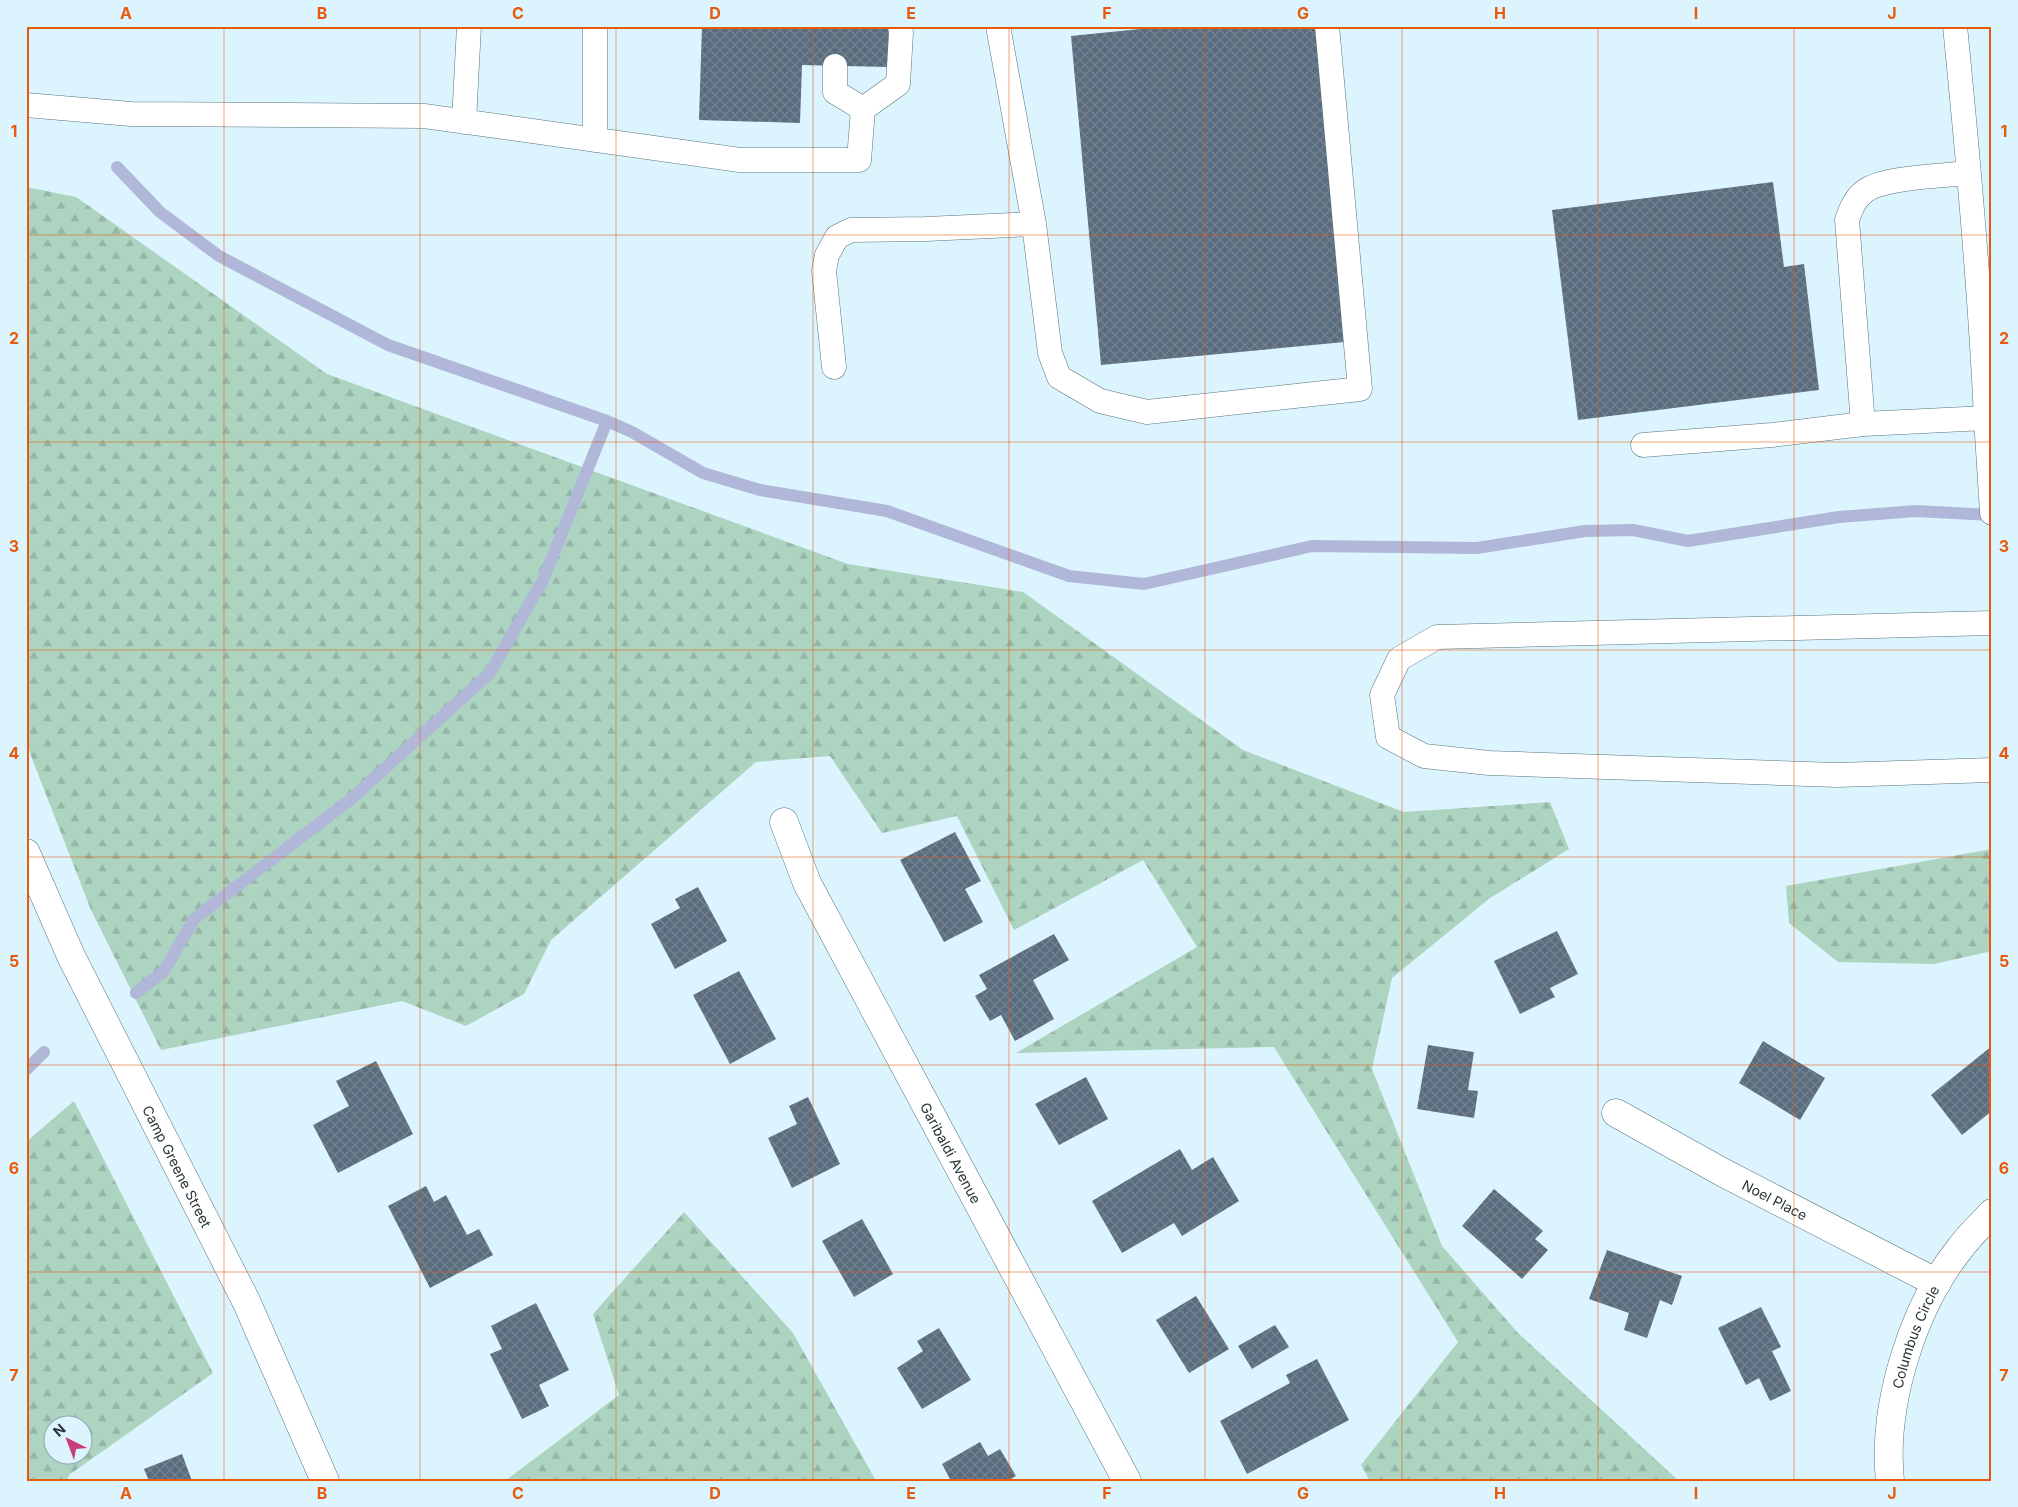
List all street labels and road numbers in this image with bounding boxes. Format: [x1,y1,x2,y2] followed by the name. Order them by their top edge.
[917,1099,985,1206] street label: Garibaldi Avenue
[140,1102,216,1230] street label: Camp Greene Street
[1740,1176,1810,1223] street label: Noel Place
[1888,1282,1942,1390] street label: Columbus Circle

